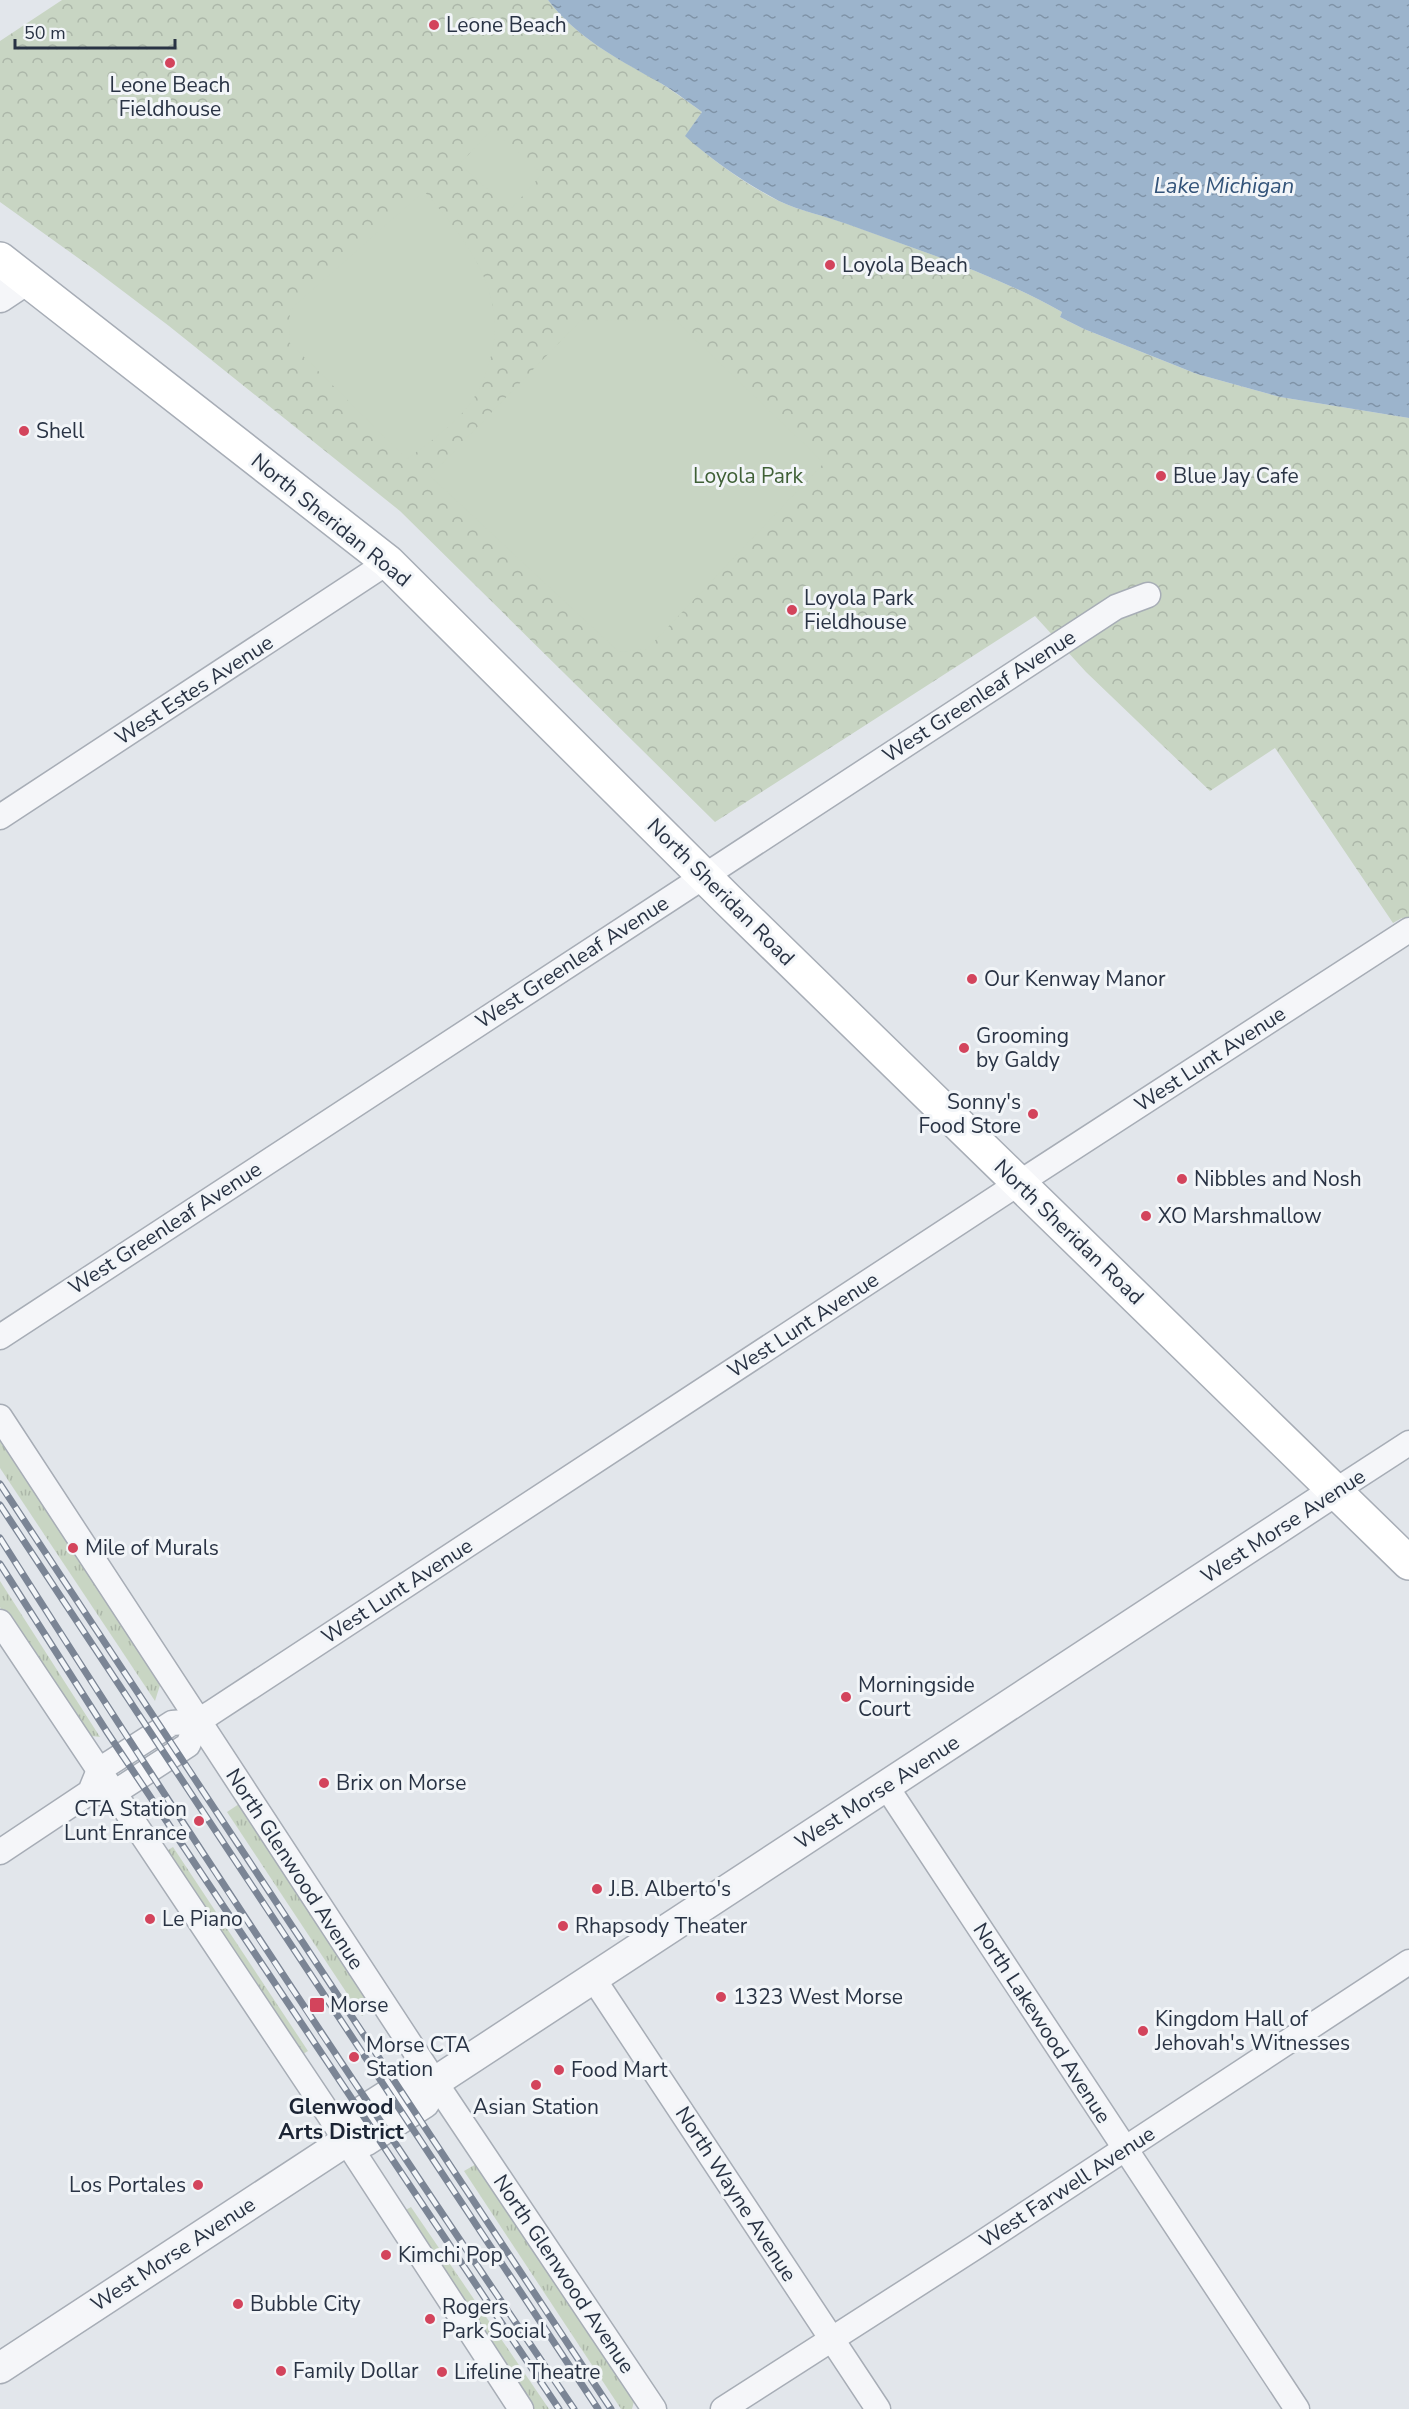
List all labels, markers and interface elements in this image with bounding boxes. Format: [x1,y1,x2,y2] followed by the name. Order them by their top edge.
[446,11,567,39] place label: Leone Beach
[15,12,176,50] scale bar
[427,18,441,32] marker: Leone Beach
[24,21,66,45] text: 50 m
[163,56,177,70] marker: Leone Beach Fieldhouse
[110,71,230,123] place label: Leone Beach Fieldhouse
[1154,171,1294,201] water label: Lake Michigan
[842,251,968,279] place label: Loyola Beach
[823,258,837,272] marker: Loyola Beach
[36,417,85,445] place label: Shell
[17,424,31,438] marker: Shell
[245,447,417,593] street label: North Sheridan Road
[693,462,803,490] park label: Loyola Park
[1173,462,1299,490] place label: Blue Jay Cafe
[1154,469,1168,483] marker: Blue Jay Cafe
[804,584,914,636] place label: Loyola Park Fieldhouse
[785,603,799,617] marker: Loyola Park Fieldhouse
[877,623,1081,769] street label: West Greenleaf Avenue
[110,628,278,752] street label: West Estes Avenue
[641,812,801,972] street label: North Sheridan Road
[470,889,674,1035] street label: West Greenleaf Avenue
[984,965,1166,993] place label: Our Kenway Manor
[965,972,979,986] marker: Our Kenway Manor
[1129,1000,1291,1118] street label: West Lunt Avenue
[976,1022,1069,1074] place label: Grooming by Galdy
[957,1041,971,1055] marker: Grooming by Galdy
[919,1088,1021,1140] place label: Sonny's Food Store
[1026,1107,1040,1121] marker: Sonny's Food Store
[988,1153,1150,1311] street label: North Sheridan Road
[63,1155,267,1301] street label: West Greenleaf Avenue
[1194,1165,1362,1193] place label: Nibbles and Nosh
[1175,1172,1189,1186] marker: Nibbles and Nosh
[1158,1202,1322,1230] place label: XO Marshmallow
[1139,1209,1153,1223] marker: XO Marshmallow
[722,1266,884,1384] street label: West Lunt Avenue
[1195,1462,1371,1590] street label: West Morse Avenue
[316,1532,478,1650] street label: West Lunt Avenue
[85,1534,219,1562] place label: Mile of Murals
[66,1541,80,1555] marker: Mile of Murals
[858,1671,975,1723] place label: Morningside Court
[839,1690,853,1704] marker: Morningside Court
[789,1728,965,1856] street label: West Morse Avenue
[219,1763,371,1975] street label: North Glenwood Avenue
[336,1769,466,1797] place label: Brix on Morse
[317,1776,331,1790] marker: Brix on Morse
[64,1795,187,1847] place label: CTA Station Lunt Enrance
[192,1814,206,1828] marker: CTA Station Lunt Enrance
[608,1875,731,1903] place label: J.B. Alberto's
[590,1882,604,1896] marker: J.B. Alberto's
[162,1905,243,1933] place label: Le Piano
[143,1912,157,1926] marker: Le Piano
[575,1912,748,1940] place label: Rhapsody Theater
[967,1917,1117,2129] street label: North Lakewood Avenue
[556,1919,570,1933] marker: Rhapsody Theater
[733,1983,903,2011] place label: 1323 West Morse
[714,1990,728,2004] marker: 1323 West Morse
[330,1991,388,2019] place label: Morse
[308,1996,326,2014] marker: Morse
[1154,2005,1350,2057] place label: Kingdom Hall of Jehovah's Witnesses
[1136,2024,1150,2038] marker: Kingdom Hall of Jehovah's Witnesses
[366,2031,470,2083] place label: Morse CTA Station
[347,2050,361,2064] marker: Morse CTA Station
[571,2056,668,2084] place label: Food Mart
[552,2063,566,2077] marker: Food Mart
[529,2078,543,2092] marker: Asian Station
[278,2092,404,2147] district label: Glenwood Arts District
[473,2093,599,2121] place label: Asian Station
[669,2101,803,2287] street label: North Wayne Avenue
[974,2120,1160,2254] street label: West Farwell Avenue
[487,2169,641,2379] street label: North Glenwood Avenue
[69,2171,186,2199] place label: Los Portales
[191,2178,205,2192] marker: Los Portales
[85,2190,261,2318] street label: West Morse Avenue
[398,2241,503,2269] place label: Kimchi Pop
[379,2248,393,2262] marker: Kimchi Pop
[250,2290,361,2318] place label: Bubble City
[442,2293,547,2345] place label: Rogers Park Social
[231,2297,245,2311] marker: Bubble City
[423,2312,437,2326] marker: Rogers Park Social
[293,2357,419,2385] place label: Family Dollar
[454,2358,601,2386] place label: Lifeline Theatre
[274,2364,288,2378] marker: Family Dollar
[435,2365,449,2379] marker: Lifeline Theatre

